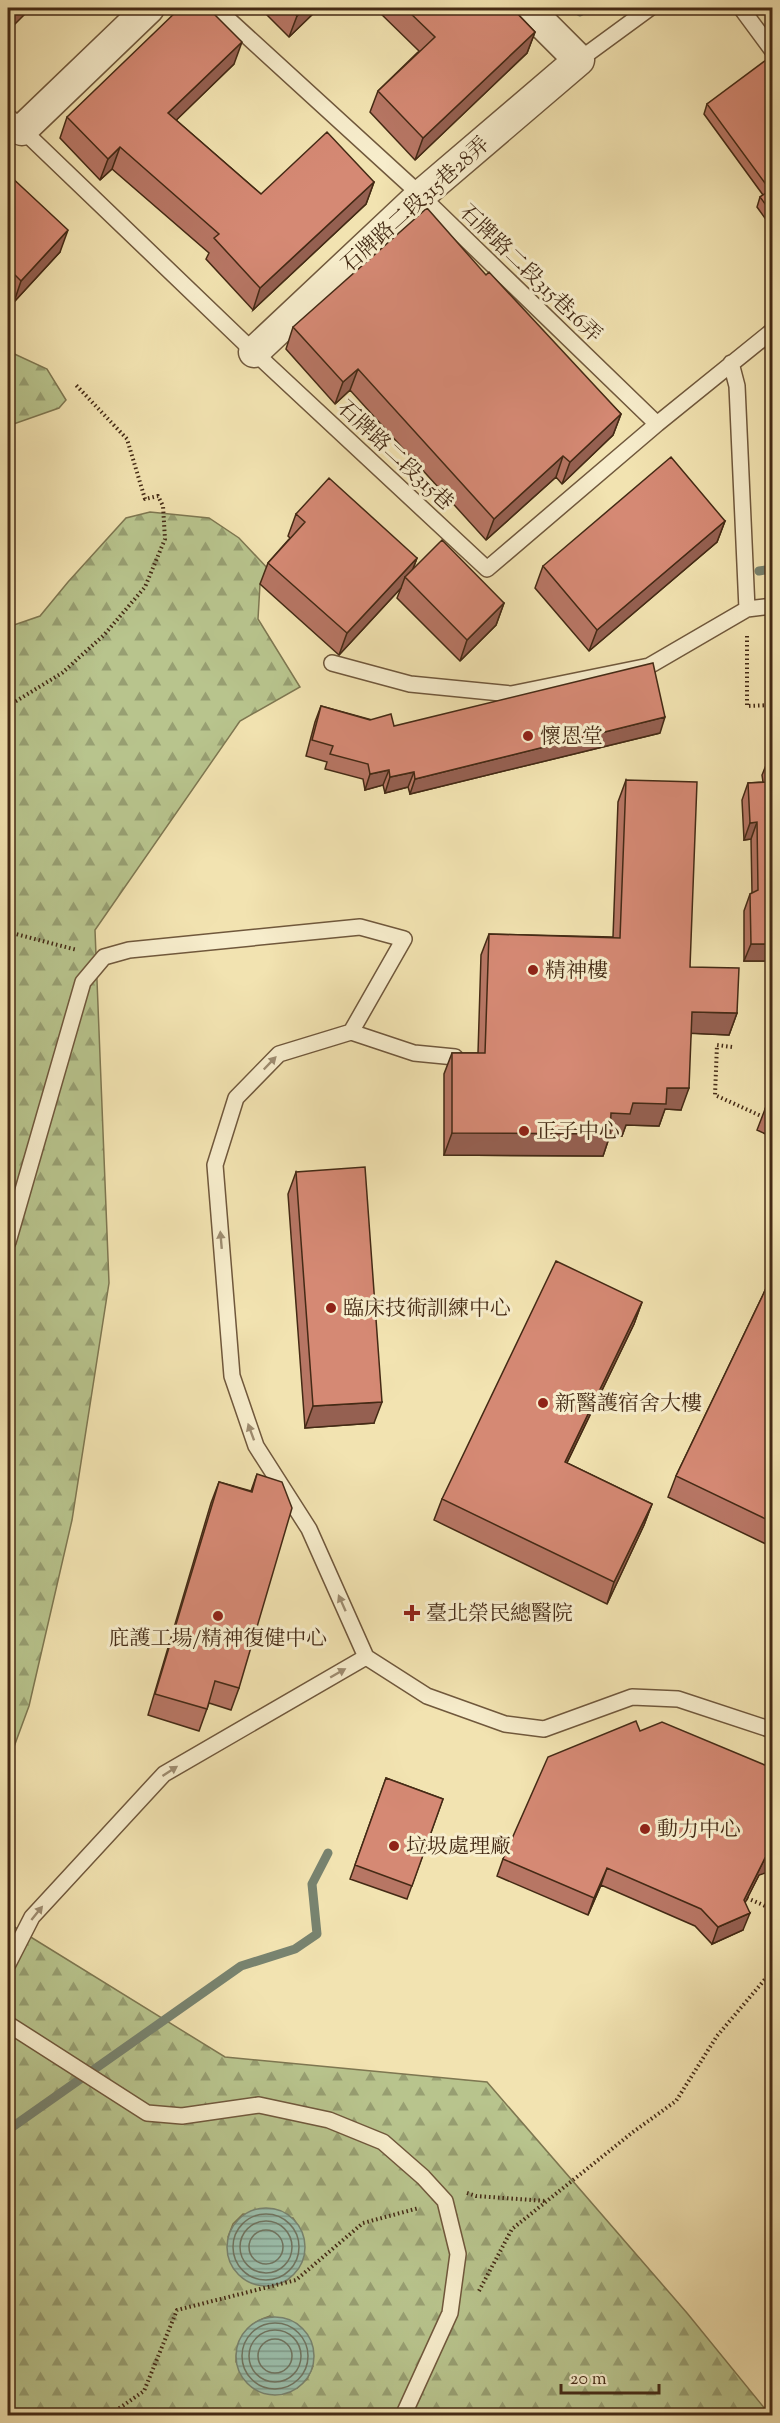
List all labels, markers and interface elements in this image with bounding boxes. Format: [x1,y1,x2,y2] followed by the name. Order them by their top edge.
[336,131,497,280] street label: 石牌路二段315巷28弄
[452,199,607,350] street label: 石牌路二段315巷16弄
[330,395,459,518] street label: 石牌路二段315巷
[540,723,603,753] place label: 懷恩堂
[521,729,535,743] marker: 懷恩堂
[545,957,608,987] place label: 精神樓
[526,963,540,977] marker: 精神樓
[263,1056,277,1070] one-way arrow
[536,1118,620,1148] place label: 正子中心
[517,1124,531,1138] marker: 正子中心
[216,1231,226,1250] one-way arrow
[343,1295,511,1325] place label: 臨床技術訓練中心
[324,1301,338,1315] marker: 臨床技術訓練中心
[555,1390,702,1420] place label: 新醫護宿舍大樓
[536,1396,550,1410] marker: 新醫護宿舍大樓
[246,1422,256,1440] one-way arrow
[338,1595,347,1612] one-way arrow
[426,1600,573,1630] place label: 臺北榮民總醫院
[403,1604,421,1622] marker: 臺北榮民總醫院
[211,1609,225,1623] marker: 庇護工場/精神復健中心
[109,1625,327,1655] place label: 庇護工場/精神復健中心
[330,1668,347,1678] one-way arrow
[162,1766,178,1777] one-way arrow
[657,1816,741,1846] place label: 動力中心
[638,1822,652,1836] marker: 動力中心
[406,1833,511,1863] place label: 垃圾處理廠
[387,1839,401,1853] marker: 垃圾處理廠
[30,1905,43,1921] one-way arrow
[561,2357,658,2395] scale bar
[570,2367,607,2393] text: 20 m

